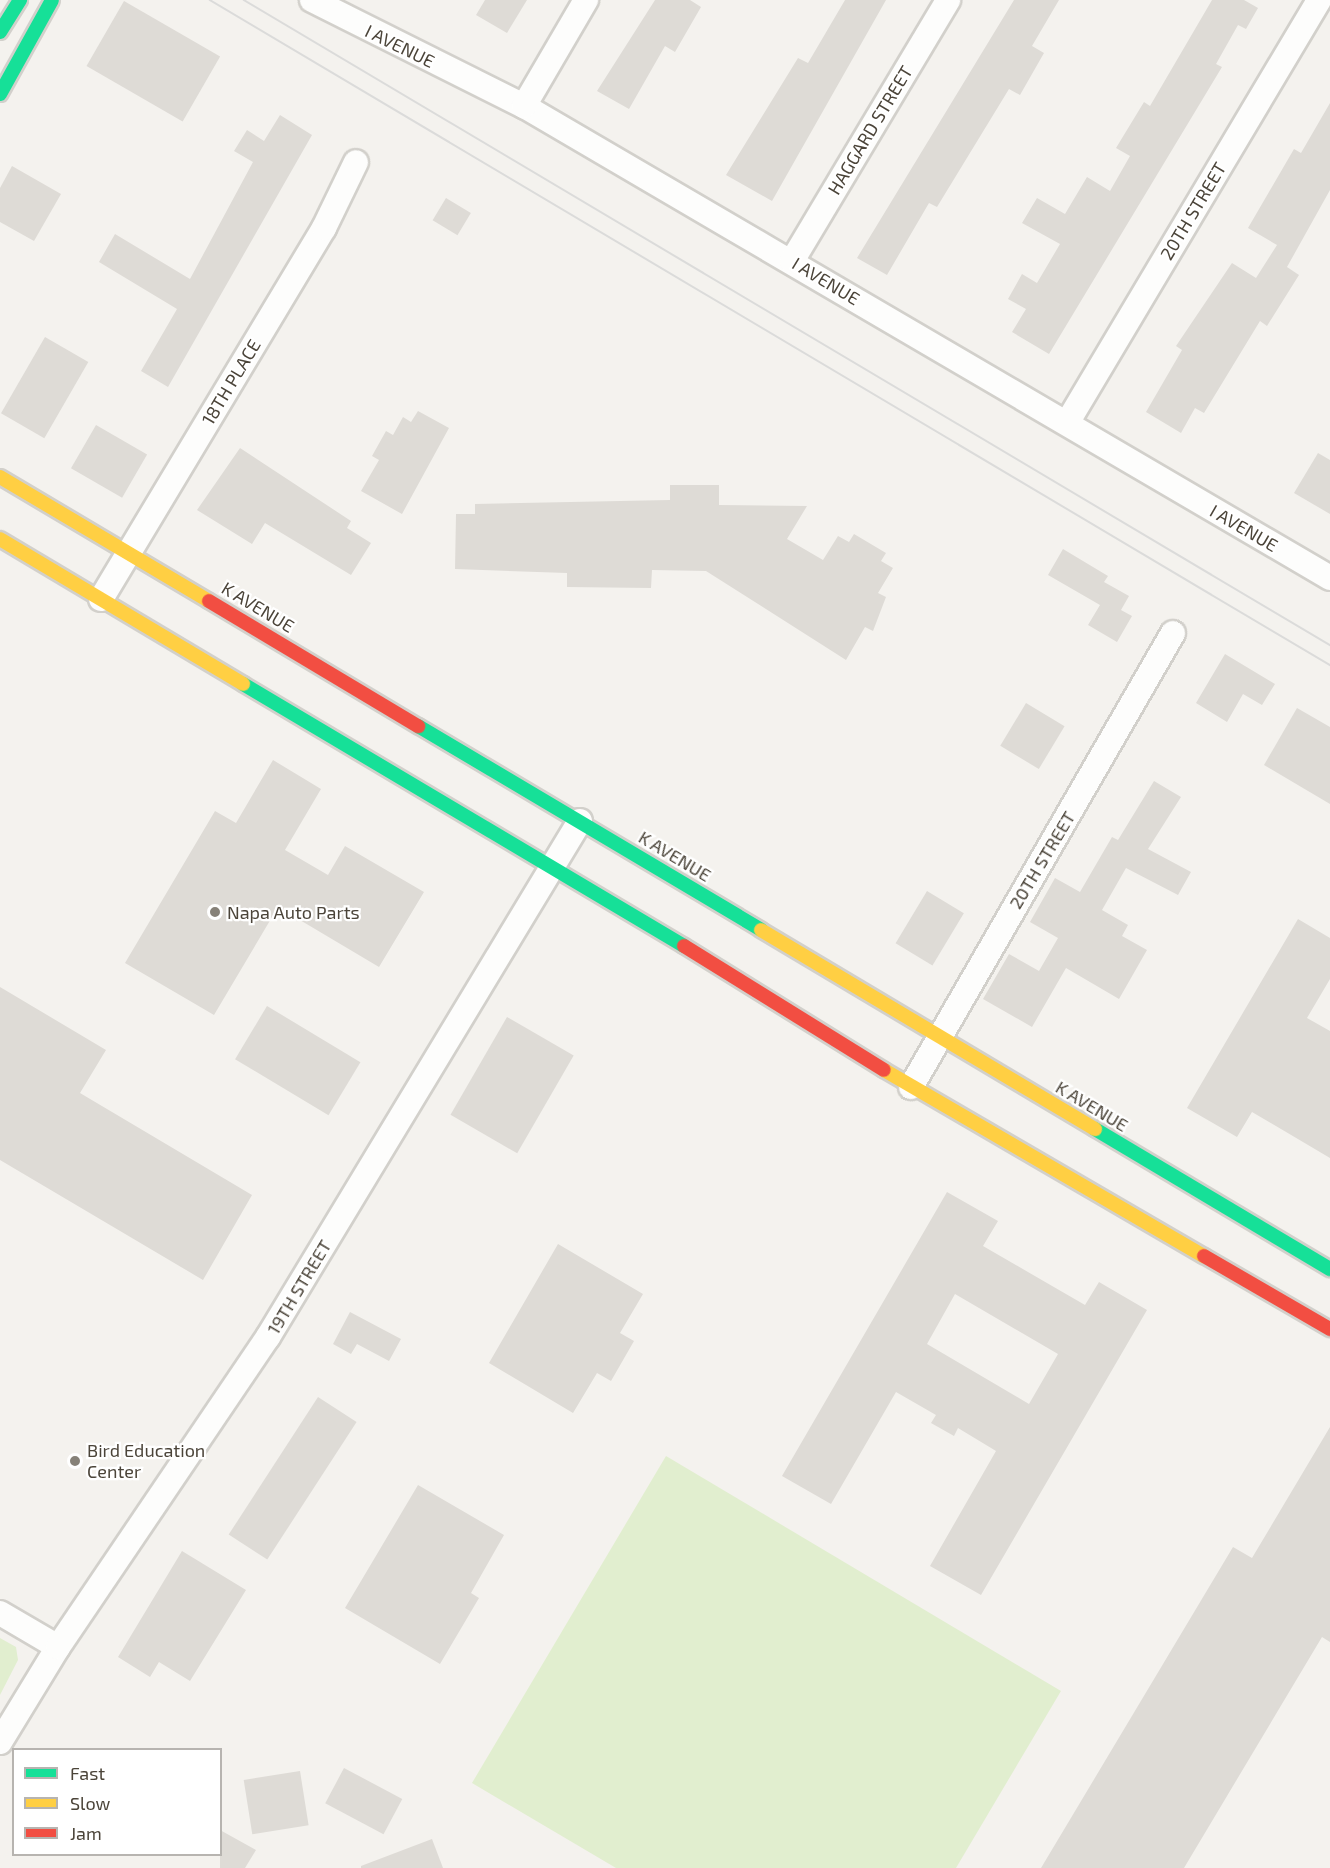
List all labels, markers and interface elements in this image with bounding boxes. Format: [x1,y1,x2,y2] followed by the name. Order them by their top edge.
[362,20,438,72] street label: I AVENUE
[823,62,917,198] street label: HAGGARD STREET
[1155,158,1231,264] street label: 20TH STREET
[788,252,864,310] street label: I AVENUE
[197,335,265,429] street label: 18TH PLACE
[1206,500,1282,556] street label: I AVENUE
[218,577,298,637] street label: K AVENUE
[1004,807,1080,913] street label: 20TH STREET
[635,826,715,886] street label: K AVENUE
[227,901,360,923] place label: Napa Auto Parts
[208,905,222,919] marker: Napa Auto Parts
[1052,1076,1132,1136] street label: K AVENUE
[262,1236,336,1338] street label: 19TH STREET
[87,1440,205,1482] place label: Bird Education Center
[68,1454,82,1468] marker: Bird Education Center
[12,1748,222,1856] legend
[70,1762,105,1784] text: Fast
[70,1792,110,1814] text: Slow
[70,1822,102,1844] text: Jam

